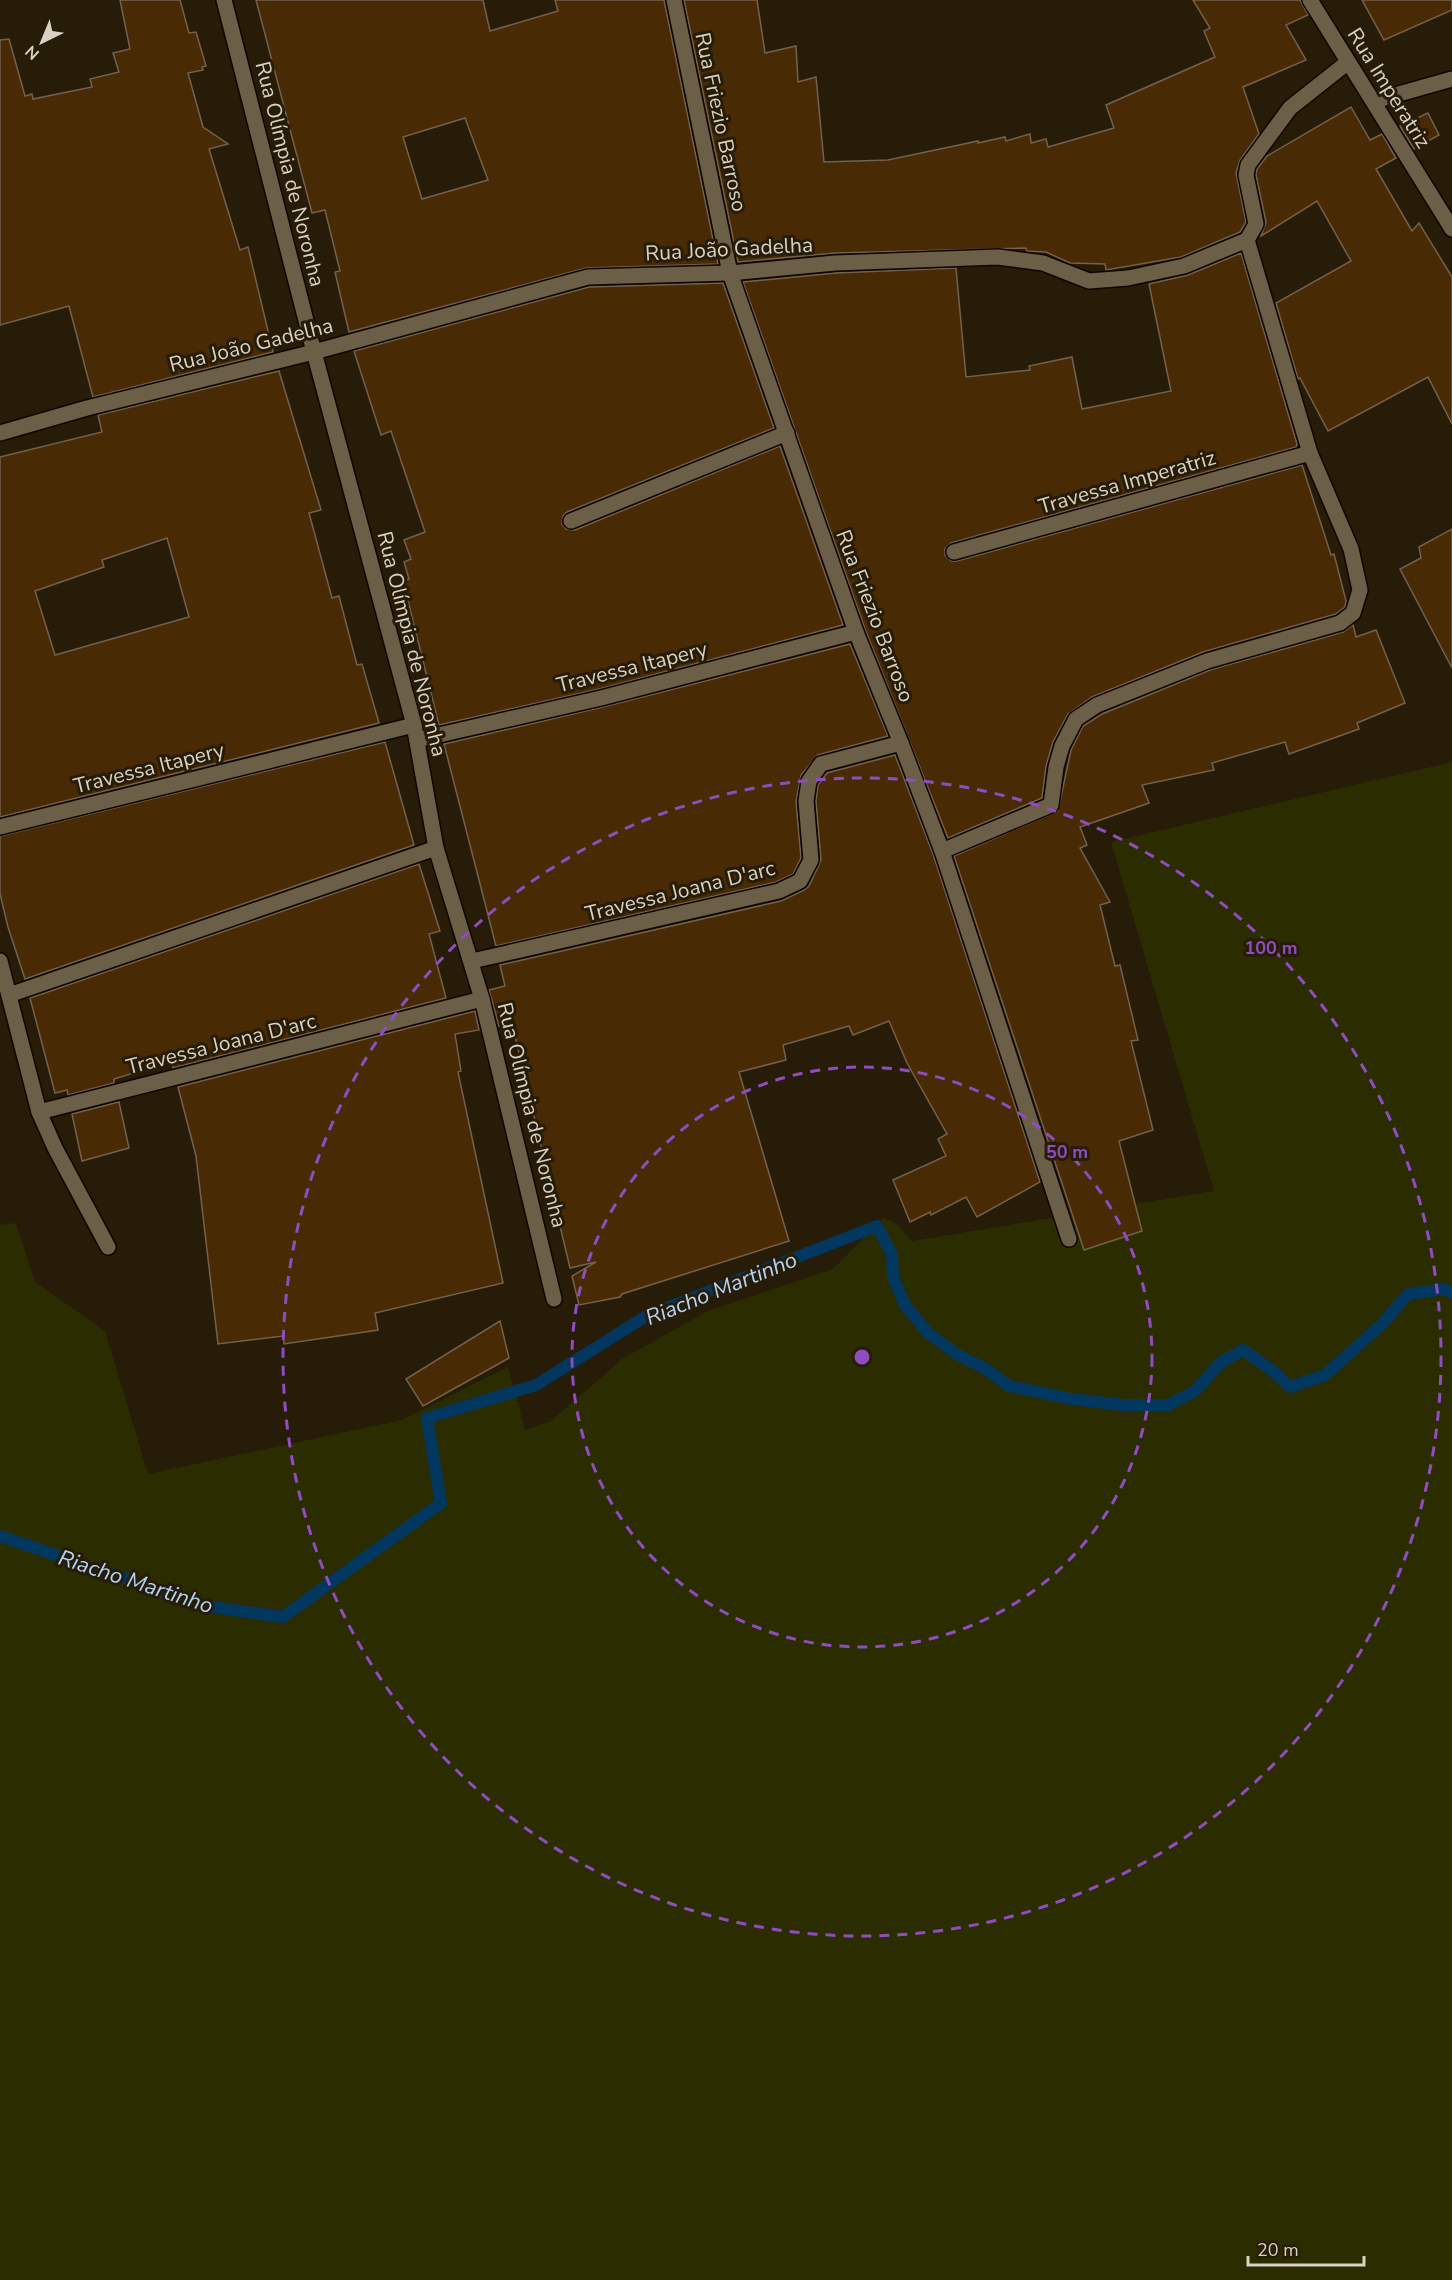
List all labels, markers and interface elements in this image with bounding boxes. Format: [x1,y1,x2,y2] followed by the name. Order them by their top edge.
[12,12,72,72] north arrow
[1341,22,1437,154] street label: Rua Imperatriz
[688,30,754,214] street label: Rua Friezio Barroso
[21,40,44,64] text: N
[248,58,332,290] street label: Rua Olímpia de Noronha
[644,231,814,267] street label: Rua João Gadelha
[166,311,336,379] street label: Rua João Gadelha
[1035,443,1219,521] street label: Travessa Imperatriz
[829,526,921,706] street label: Rua Friezio Barroso
[370,528,454,760] street label: Rua Olímpia de Noronha
[554,635,710,699] street label: Travessa Itapery
[71,736,227,800] street label: Travessa Itapery
[582,854,778,928] street label: Travessa Joana D'arc
[1244,936,1298,960] text: 100 m
[490,999,574,1231] street label: Rua Olímpia de Noronha
[123,1007,319,1081] street label: Travessa Joana D'arc
[1046,1140,1088,1164] text: 50 m
[641,1245,802,1333] water label: Riacho Martinho
[852,1347,872,1367] centre of rings
[54,1543,217,1621] water label: Riacho Martinho
[1248,2229,1364,2267] scale bar
[1257,2238,1299,2262] text: 20 m

